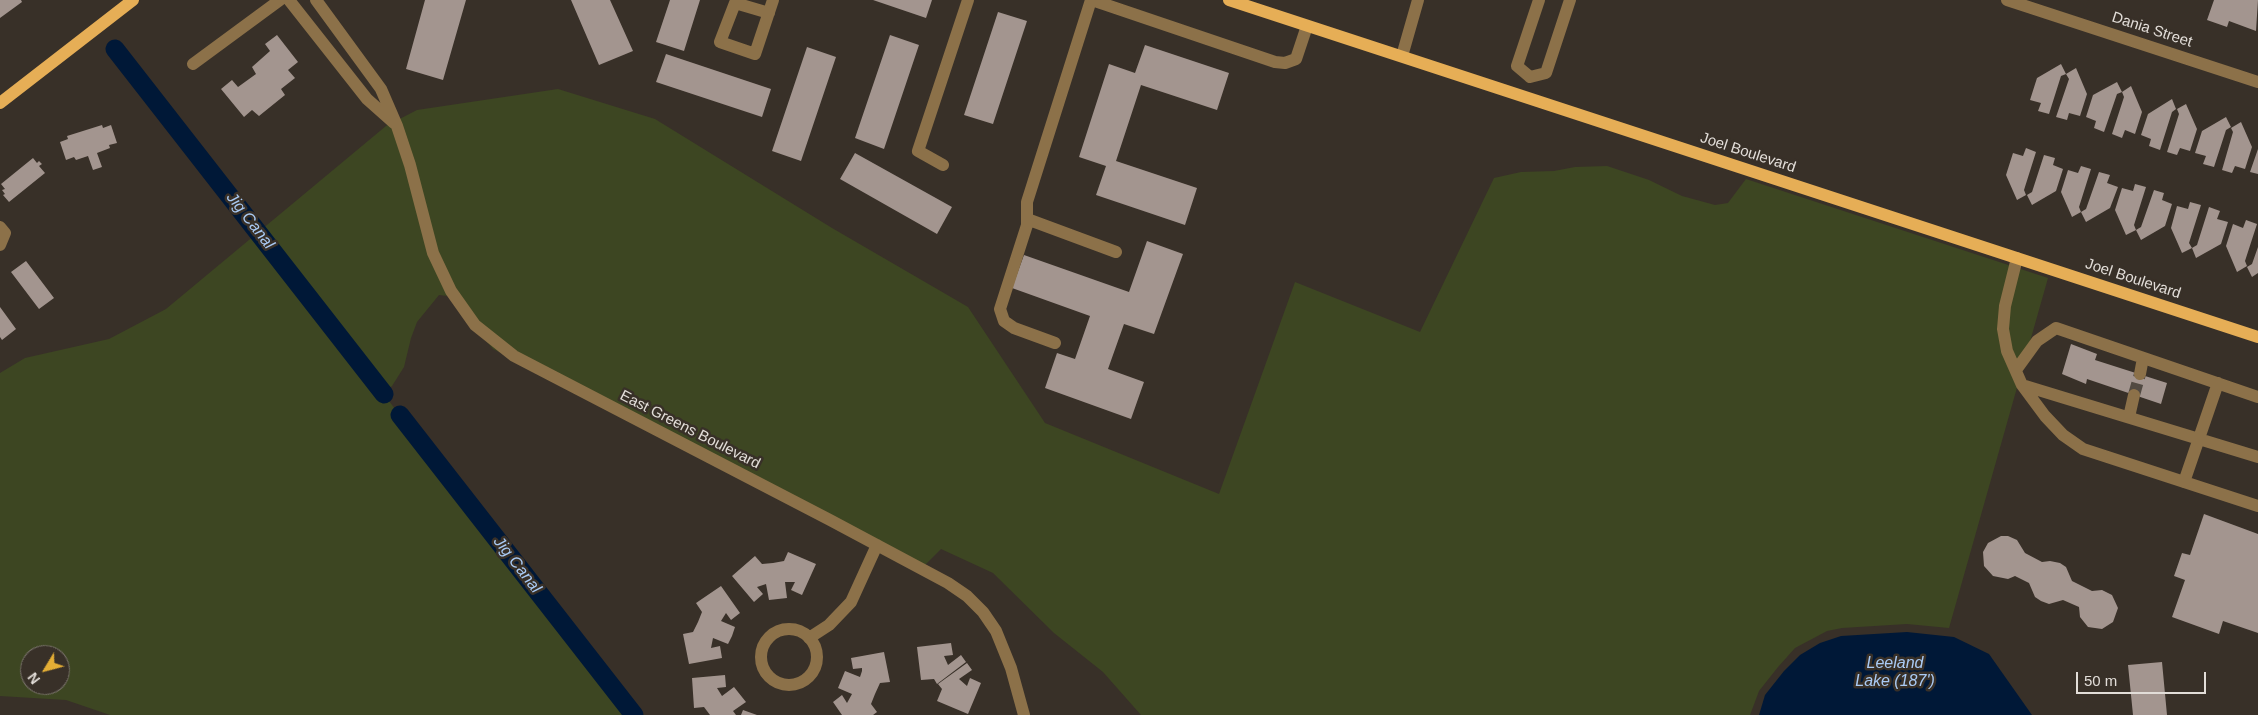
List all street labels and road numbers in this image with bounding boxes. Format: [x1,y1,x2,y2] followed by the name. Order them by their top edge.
[2110,9,2194,51] street label: Dania Street
[1698,129,1798,177] street label: Joel Boulevard
[2083,255,2183,303] street label: Joel Boulevard
[617,387,763,473] street label: East Greens Boulevard

